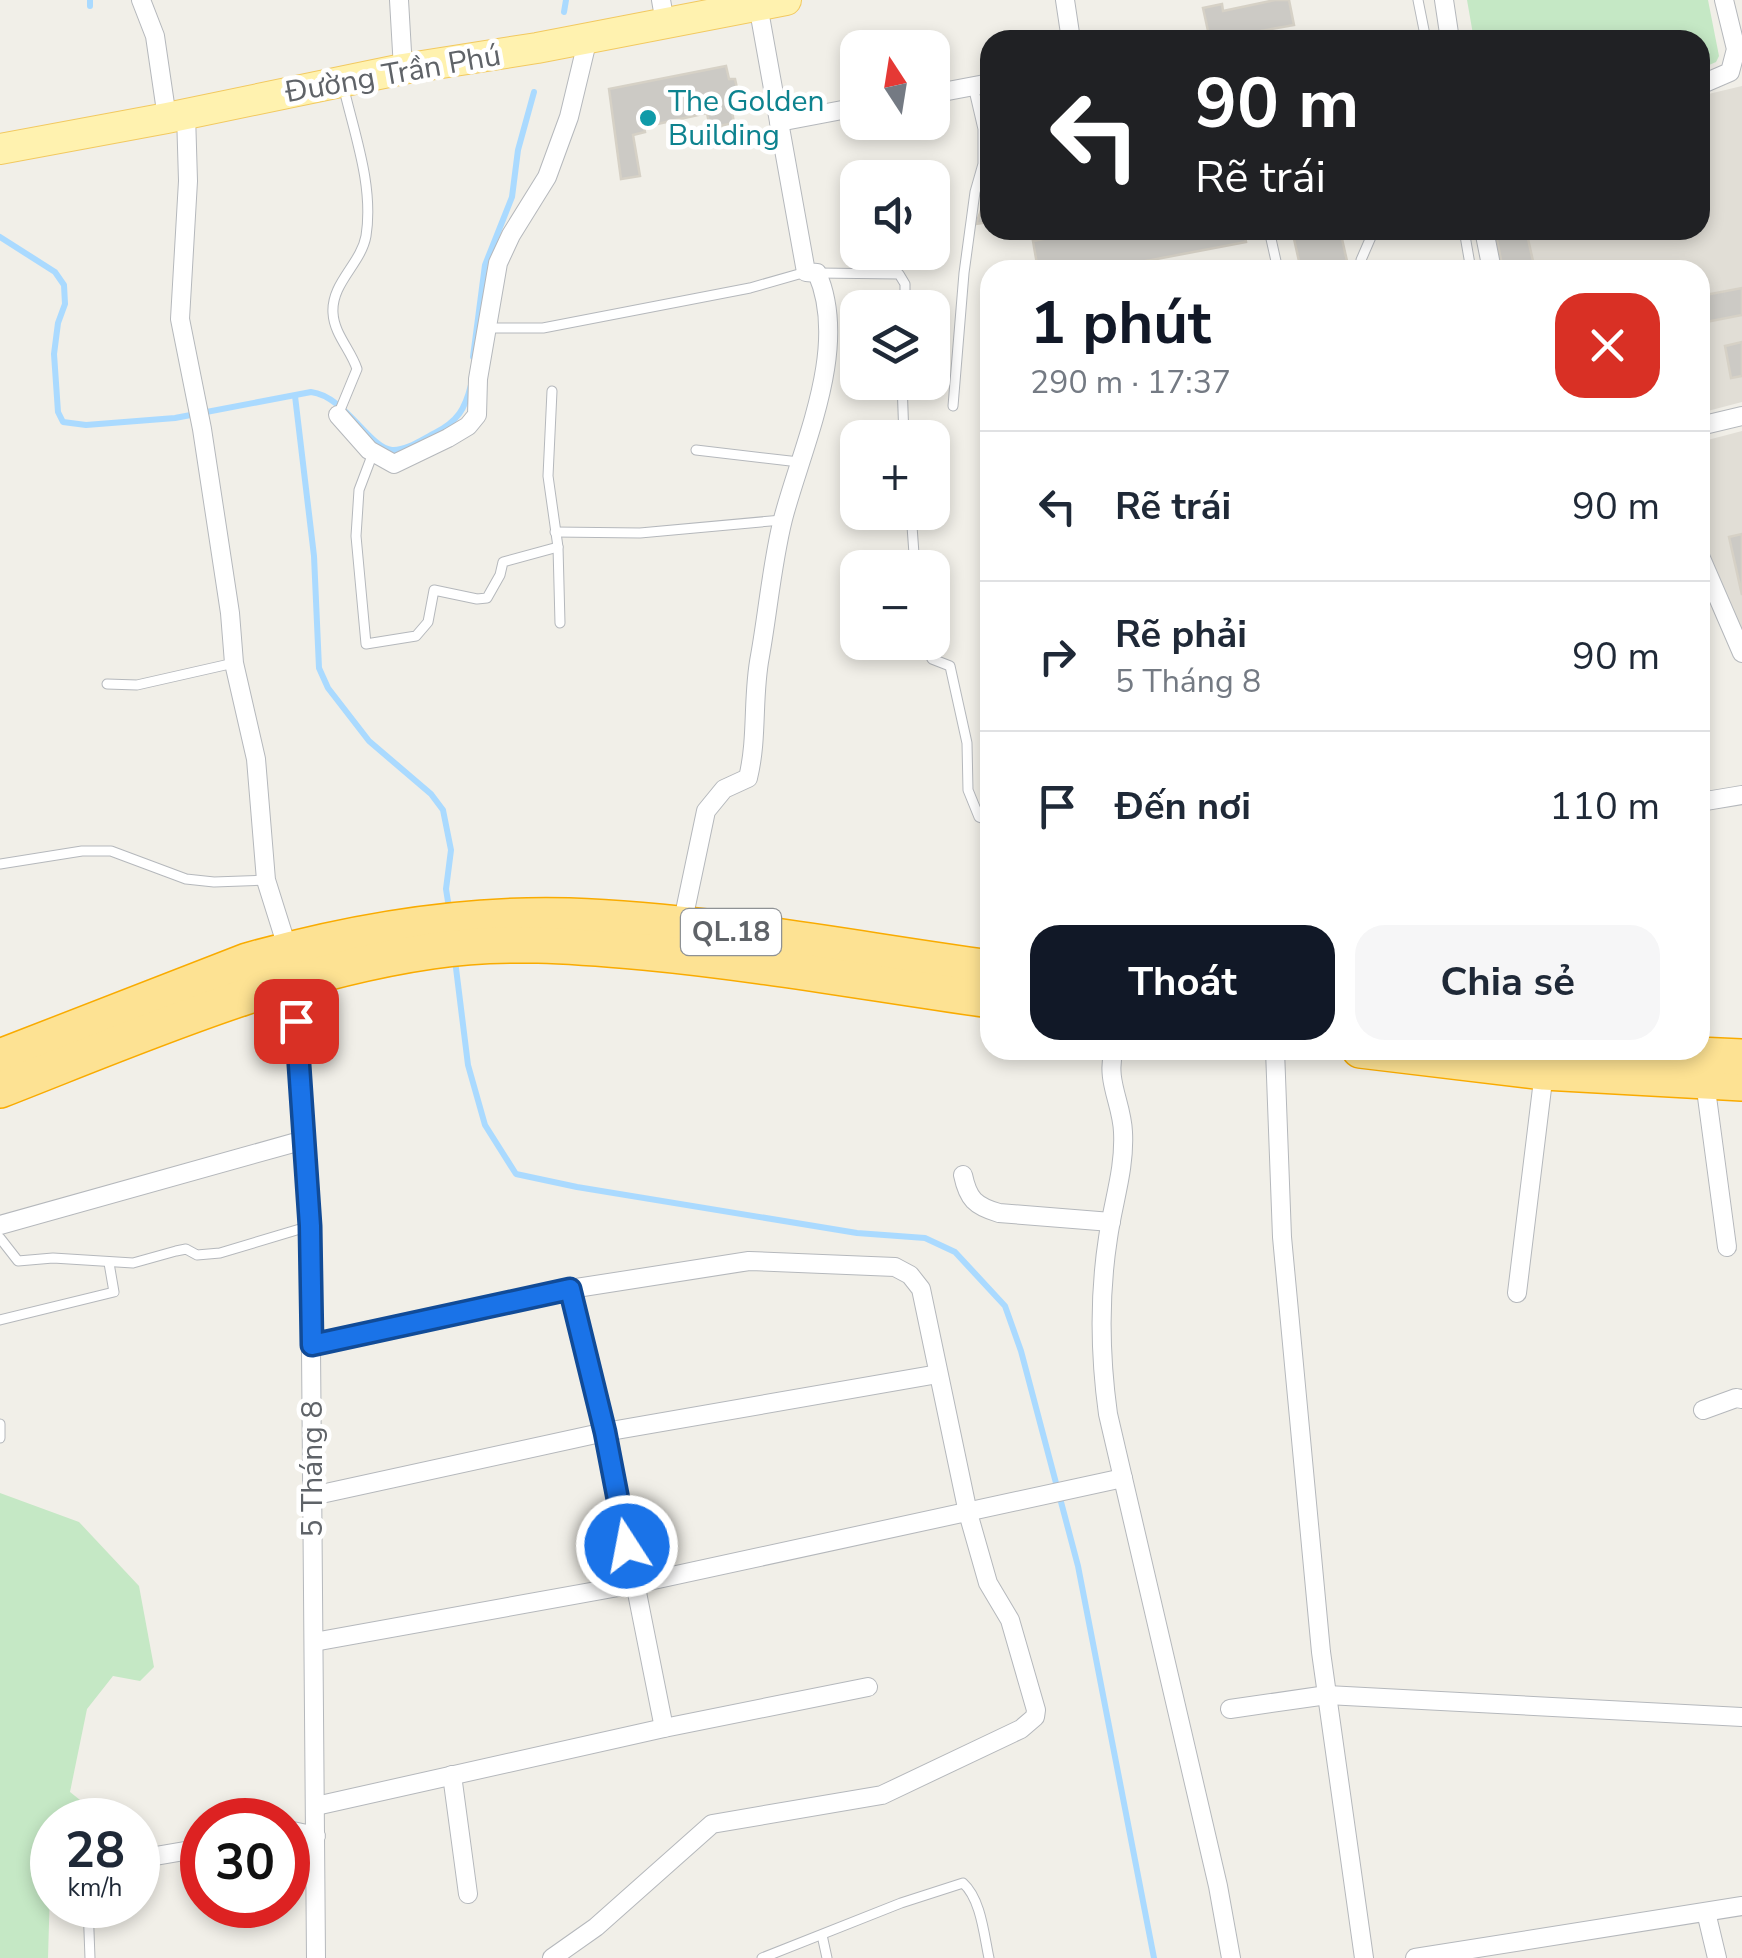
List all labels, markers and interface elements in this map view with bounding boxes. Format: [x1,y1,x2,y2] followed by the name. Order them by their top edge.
[840,30,950,140] north arrow
[840,30,950,660] map controls
[281,35,504,113] street label: Đường Trần Phú
[1195,56,1359,152] text: 90 m
[1030,70,1160,200] icon: left
[668,81,824,156] place label: The Golden Building
[637,107,659,129] marker: The Golden Building
[1195,147,1326,208] text: Rẽ trái
[840,160,950,270] button: sound
[1030,282,1211,364] text: 1 phút
[840,290,950,400] button: layers
[1555,293,1660,398] button: close
[1030,361,1231,404] text: 290 m · 17:37
[840,420,950,530] button: +
[1030,479,1085,534] icon: left
[1115,481,1231,532] text: Rẽ trái
[1572,481,1660,532] text: 90 m
[840,550,950,660] button: −
[1115,609,1247,660] text: Rẽ phải
[1030,629,1085,684] icon: right
[1572,631,1660,682] text: 90 m
[1115,660,1261,703] text: 5 Tháng 8
[1030,779,1085,834] icon: arrive
[1115,781,1251,832] text: Đến nơi
[1549,781,1660,832] text: 110 m
[681,909,781,955] road number: QL.18
[1030,925,1335,1040] button: Thoát
[1355,925,1660,1040] button: Chia sẻ
[254,979,339,1064] pin
[269,994,324,1049] icon: arrive
[292,1400,333,1538] street label: 5 Tháng 8
[575,1494,679,1598] position arrow
[180,1798,310,1928] speed limit sign: 30
[65,1816,125,1885] text: 28
[67,1871,123,1905] text: km/h

